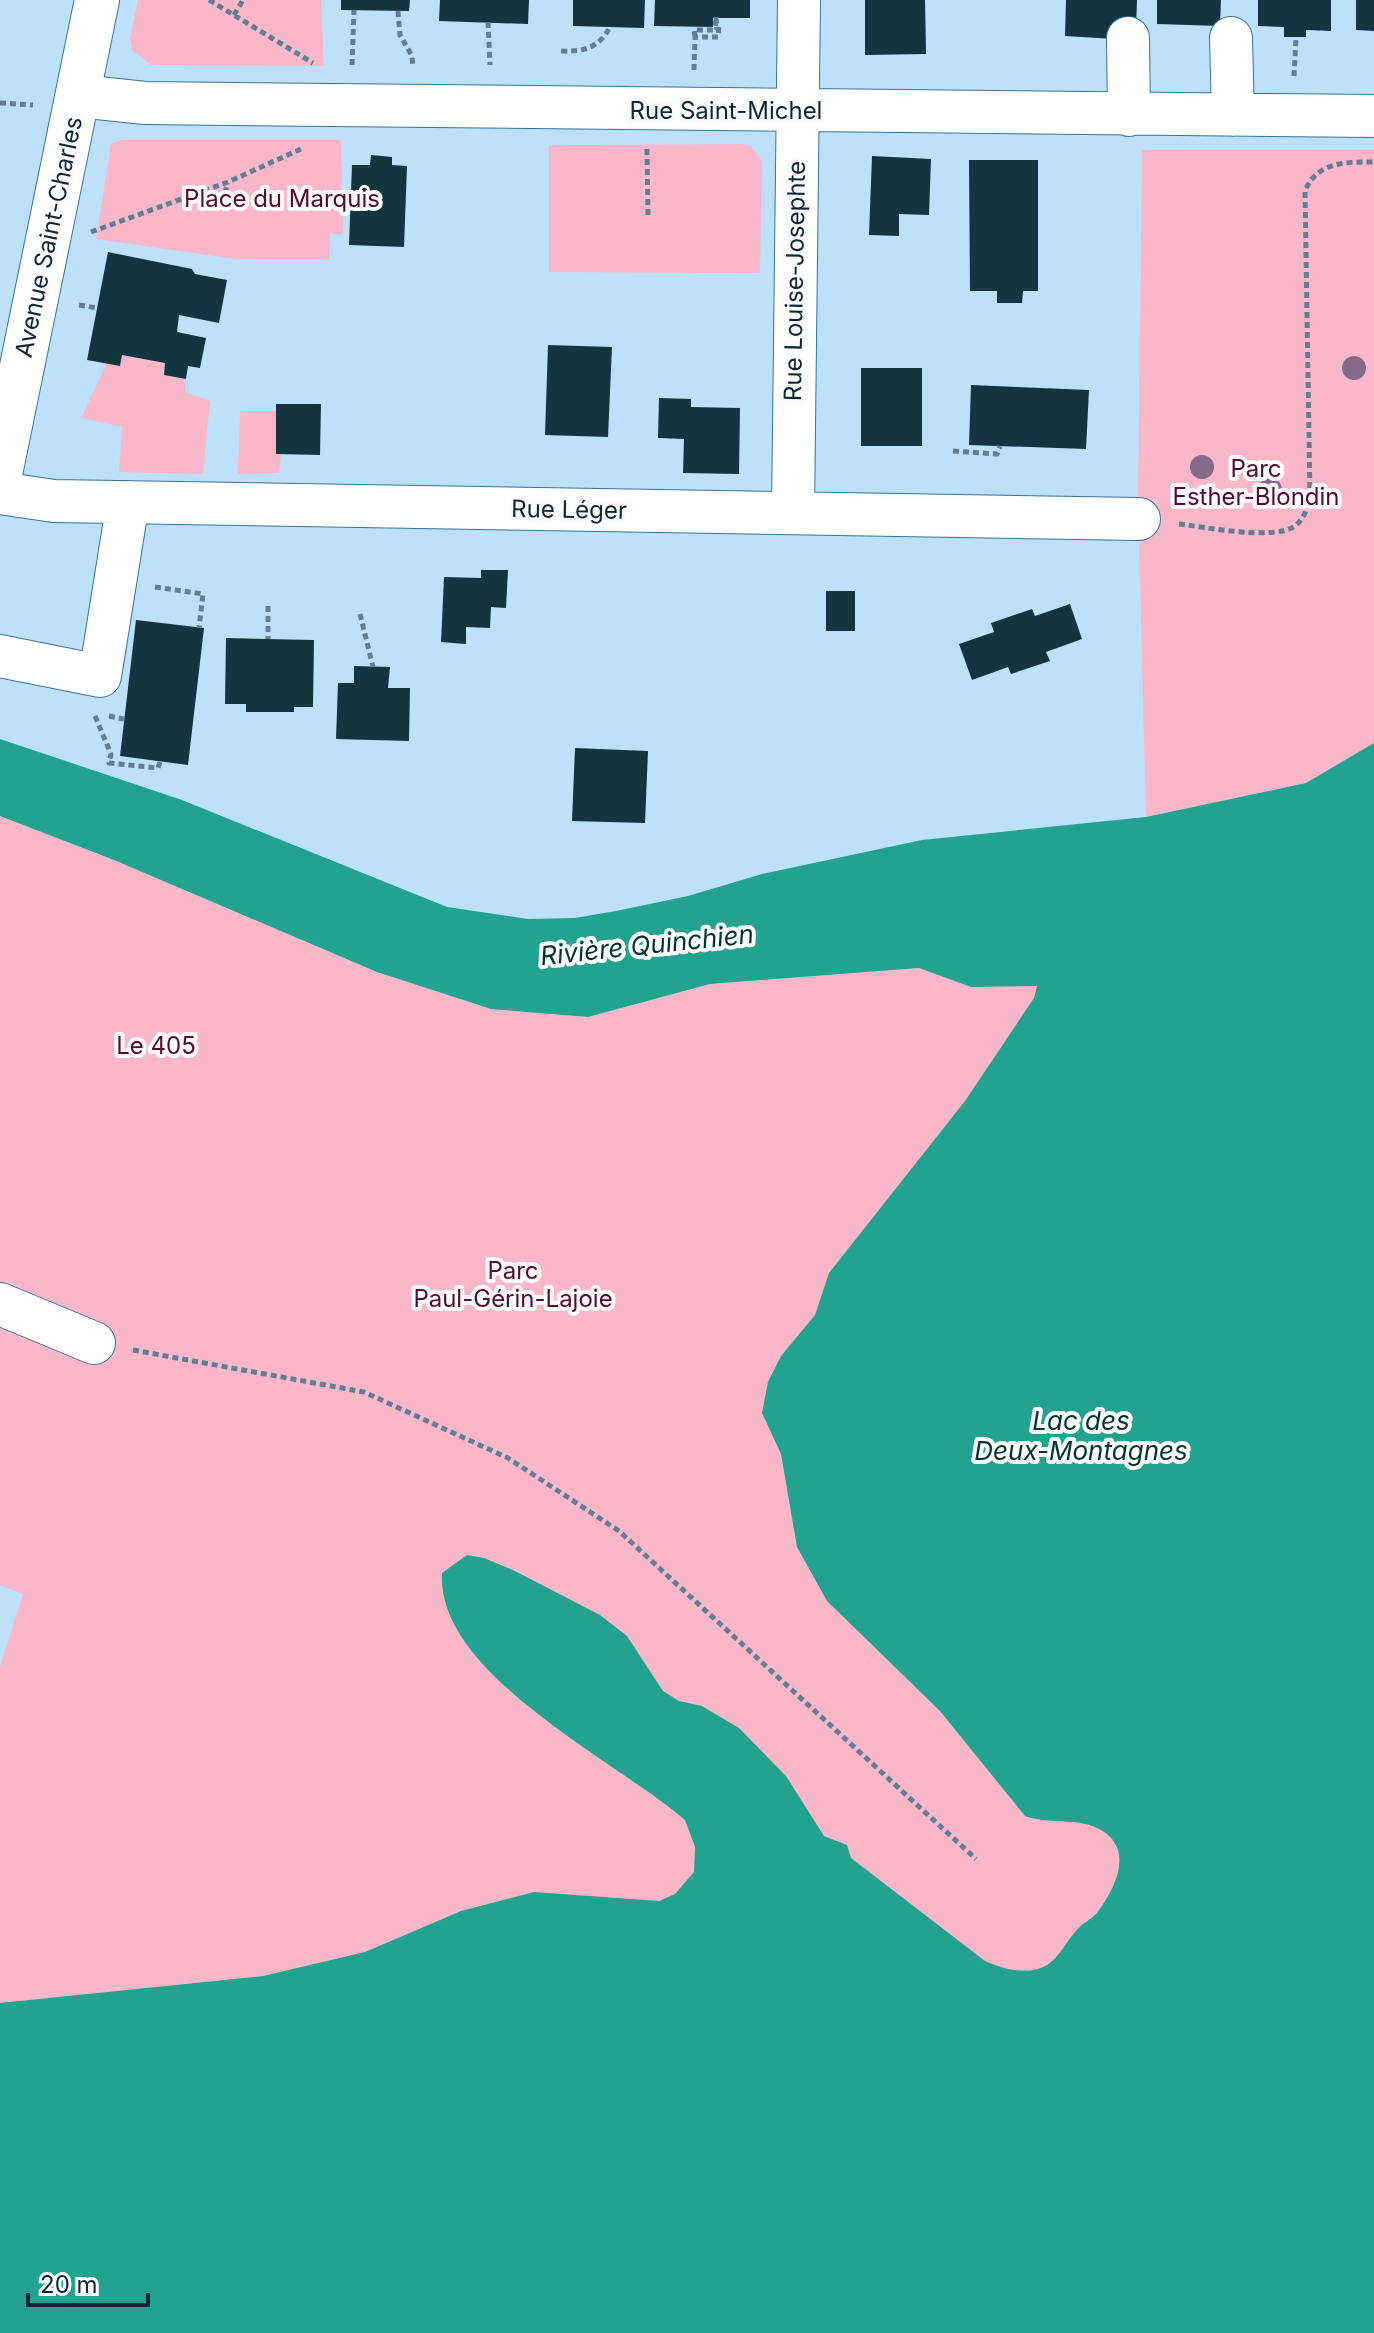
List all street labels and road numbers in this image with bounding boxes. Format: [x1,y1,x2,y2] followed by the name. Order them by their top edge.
[630,96,822,125] street label: Rue Saint-Michel
[9,114,88,360] street label: Avenue Saint-Charles
[778,161,811,401] street label: Rue Louise-Josephte
[511,494,627,525] street label: Rue Léger

